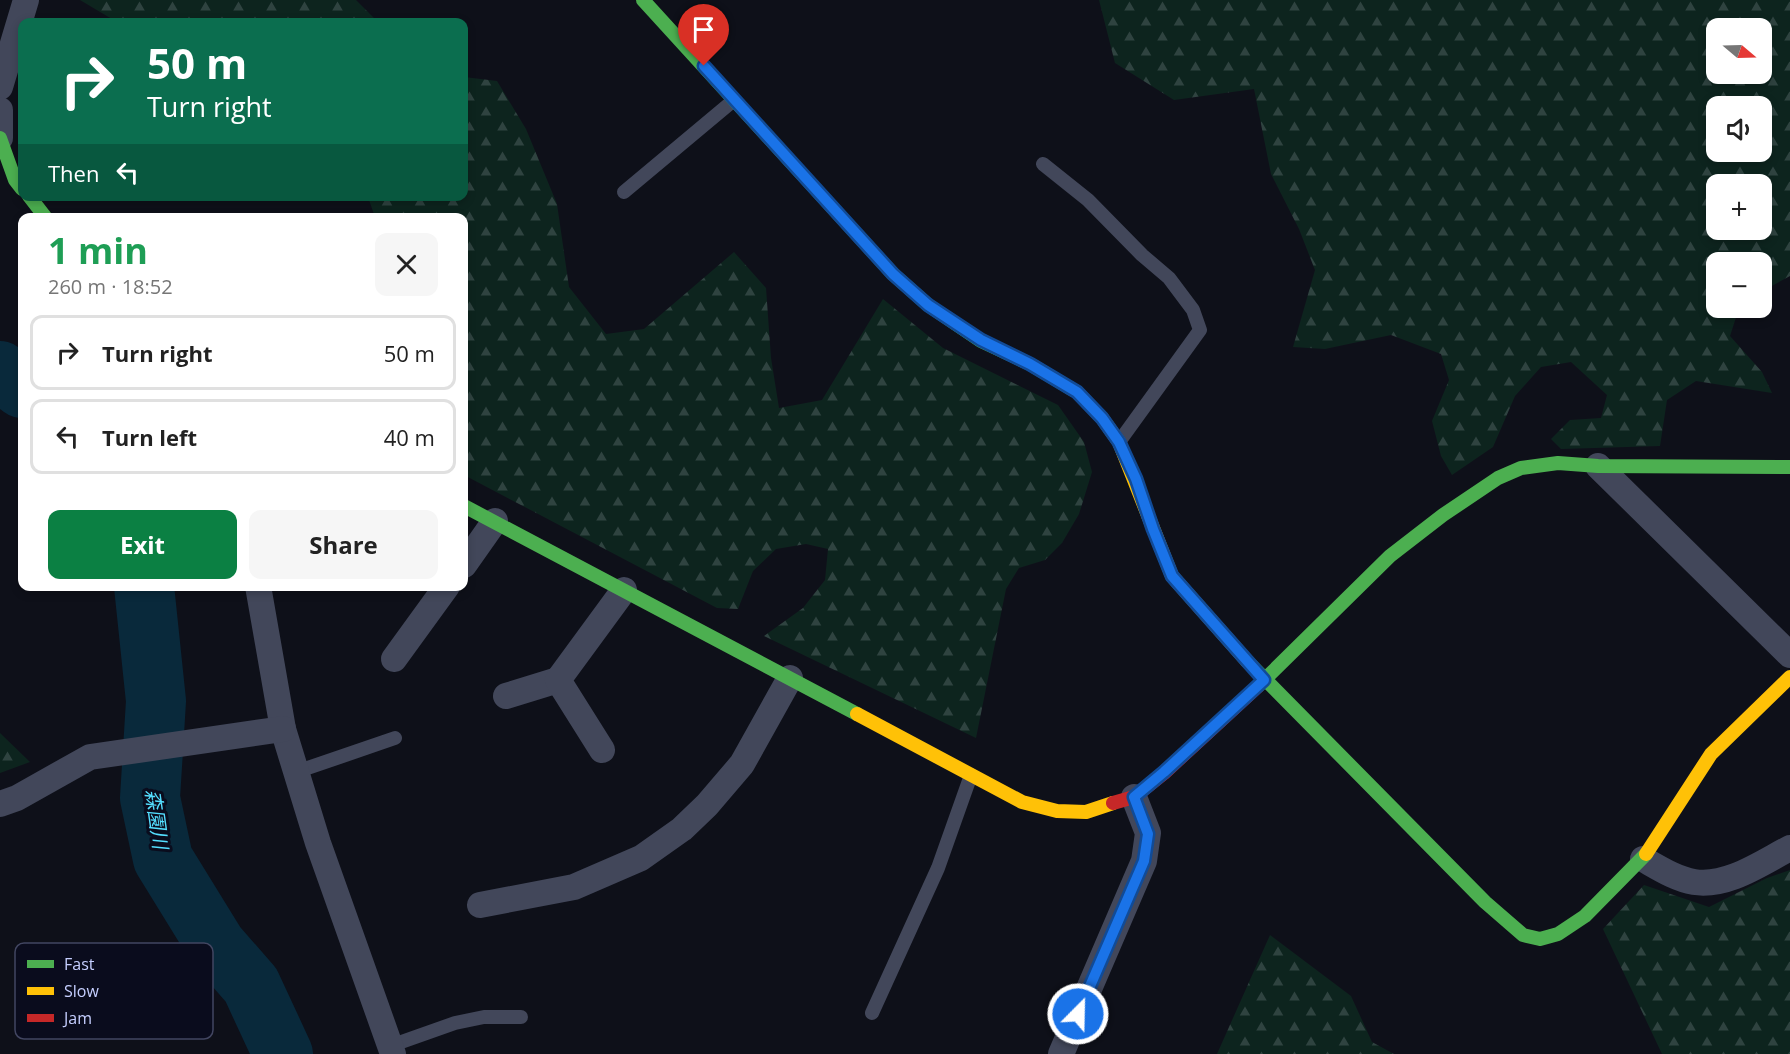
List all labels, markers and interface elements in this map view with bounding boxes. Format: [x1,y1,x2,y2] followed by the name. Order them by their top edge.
[678,4,729,66] pin
[687,13,720,46] icon: arrive
[1706,18,1772,84] north arrow
[1706,18,1772,318] map controls
[147,34,247,91] text: 50 m
[48,42,126,120] icon: right
[147,88,272,125] text: Turn right
[1706,96,1772,162] button: sound
[111,156,144,189] icon: left
[48,158,99,188] text: Then
[1706,174,1772,240] button: +
[48,226,148,275] text: 1 min
[375,233,438,296] button: close
[1706,252,1772,318] button: −
[48,273,173,300] text: 260 m · 18:52
[51,336,84,369] icon: right
[102,338,213,368] text: Turn right
[384,338,435,368] text: 50 m
[51,420,84,453] icon: left
[102,422,197,452] text: Turn left
[384,422,435,452] text: 40 m
[48,510,237,579] button: Exit
[249,510,438,579] button: Share
[139,787,175,853] water label: 森園川
[15,943,213,1039] legend
[64,953,95,975] text: Fast
[64,980,99,1002] text: Slow
[1046,982,1110,1046] position arrow
[62,1007,92,1029] text: Jam

